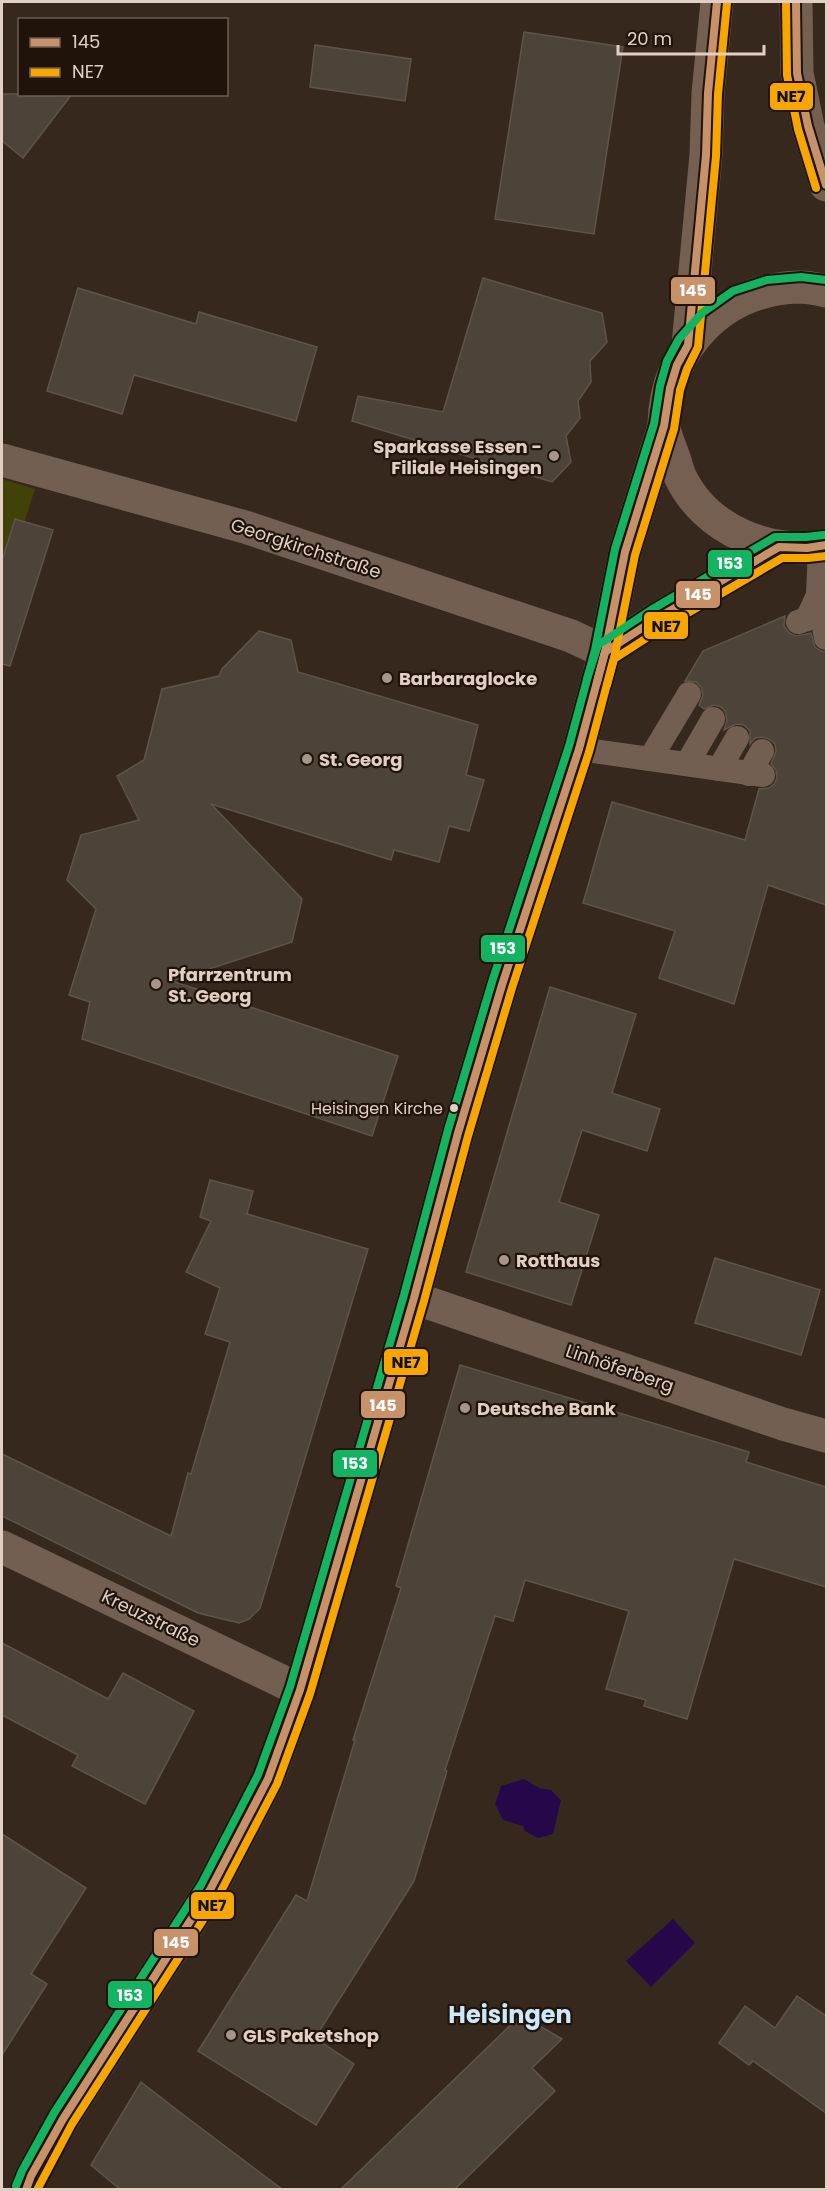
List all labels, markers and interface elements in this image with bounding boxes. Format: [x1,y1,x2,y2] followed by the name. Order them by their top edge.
[18,18,228,96] legend
[618,18,764,56] scale bar
[627,26,672,51] text: 20 m
[72,29,100,54] text: 145
[72,59,104,84] text: NE7
[769,82,814,111] line badge: NE7
[776,85,806,108] text: NE7
[670,276,716,305] line badge: 145
[679,279,707,302] text: 145
[373,434,542,480] place label: Sparkasse Essen - Filiale Heisingen
[547,449,561,463] marker: Sparkasse Essen - Filiale Heisingen
[228,512,384,584] street label: Georgkirchstraße
[707,549,753,578] line badge: 153
[717,552,743,575] text: 153
[675,580,721,609] line badge: 145
[684,583,712,606] text: 145
[643,611,689,640] line badge: NE7
[651,615,681,638] text: NE7
[399,666,537,691] place label: Barbaraglocke
[380,671,394,685] marker: Barbaraglocke
[319,747,402,772] place label: St. Georg
[300,752,314,766] marker: St. Georg
[480,934,526,963] line badge: 153
[490,937,516,960] text: 153
[168,962,292,1008] place label: Pfarrzentrum St. Georg
[149,977,163,991] marker: Pfarrzentrum St. Georg
[311,1097,443,1120] place label: Heisingen Kirche
[448,1102,460,1114] marker: Heisingen Kirche
[516,1248,600,1273] place label: Rotthaus
[497,1253,511,1267] marker: Rotthaus
[563,1338,677,1398] street label: Linhöferberg
[383,1348,429,1376] line badge: NE7
[391,1351,421,1374] text: NE7
[360,1390,406,1419] line badge: 145
[369,1394,397,1417] text: 145
[477,1396,617,1421] place label: Deutsche Bank
[458,1401,472,1415] marker: Deutsche Bank
[332,1449,378,1478] line badge: 153
[342,1452,368,1475] text: 153
[98,1583,204,1653] street label: Kreuzstraße
[190,1891,235,1920] line badge: NE7
[197,1894,227,1917] text: NE7
[153,1928,199,1957] line badge: 145
[162,1931,190,1954] text: 145
[107,1980,153,2009] line badge: 153
[117,1984,143,2007] text: 153
[448,1998,572,2031] district label: Heisingen
[243,2023,379,2048] place label: GLS Paketshop
[224,2028,238,2042] marker: GLS Paketshop

